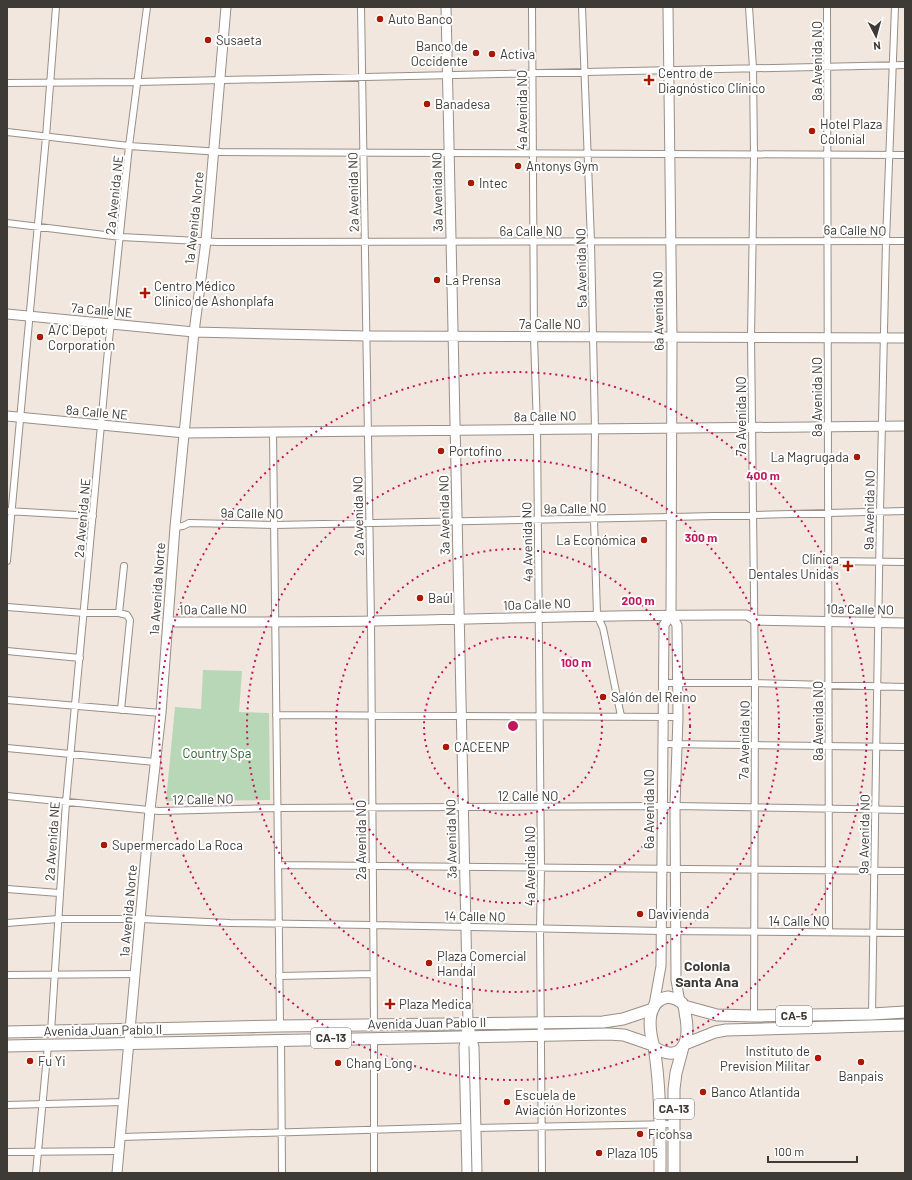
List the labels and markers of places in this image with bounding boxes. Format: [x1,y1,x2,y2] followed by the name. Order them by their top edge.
[388,11,453,27] place label: Auto Banco
[375,14,385,24] marker: Auto Banco
[216,32,262,48] place label: Susaeta
[203,35,213,45] marker: Susaeta
[411,38,468,69] place label: Banco de Occidente
[500,46,535,62] place label: Activa
[471,48,481,58] marker: Banco de Occidente
[487,49,497,59] marker: Activa
[658,65,765,96] place label: Centro de Diagnóstico Clínico
[643,74,655,86] marker: Centro de Diagnóstico Clínico
[435,96,490,112] place label: Banadesa
[422,99,432,109] marker: Banadesa
[820,116,882,147] place label: Hotel Plaza Colonial
[807,126,817,136] marker: Hotel Plaza Colonial
[526,158,599,174] place label: Antonys Gym
[513,161,523,171] marker: Antonys Gym
[479,175,508,191] place label: Intec
[466,178,476,188] marker: Intec
[445,272,501,288] place label: La Prensa
[432,275,442,285] marker: La Prensa
[154,278,274,309] place label: Centro Médico Clínico de Ashonplafa
[139,287,151,299] marker: Centro Médico Clínico de Ashonplafa
[48,322,115,353] place label: A/C Depot Corporation
[35,332,45,342] marker: A/C Depot Corporation
[449,443,502,459] place label: Portofino
[436,446,446,456] marker: Portofino
[770,449,849,465] place label: La Magrugada
[852,452,862,462] marker: La Magrugada
[556,532,636,548] place label: La Económica
[639,535,649,545] marker: La Económica
[748,551,839,582] place label: Clínica Dentales Unidas
[842,560,854,572] marker: Clínica Dentales Unidas
[428,590,453,606] place label: Baúl
[415,593,425,603] marker: Baúl
[611,689,697,705] place label: Salón del Reino
[598,692,608,702] marker: Salón del Reino
[506,719,520,733] centre of rings
[454,739,510,755] place label: CACEENP
[441,742,451,752] marker: CACEENP
[112,837,243,853] place label: Supermercado La Roca
[99,840,109,850] marker: Supermercado La Roca
[648,906,709,922] place label: Davivienda
[635,909,645,919] marker: Davivienda
[437,948,526,979] place label: Plaza Comercial Handal
[424,958,434,968] marker: Plaza Comercial Handal
[399,996,471,1012] place label: Plaza Medica
[384,998,396,1010] marker: Plaza Medica
[720,1043,810,1074] place label: Instituto de Prevision Militar
[38,1053,65,1069] place label: Fu Yi
[813,1053,823,1063] marker: Instituto de Prevision Militar
[346,1055,413,1071] place label: Chang Long
[25,1056,35,1066] marker: Fu Yi
[856,1057,866,1067] marker: Banpais
[333,1058,343,1068] marker: Chang Long
[838,1068,884,1084] place label: Banpais
[711,1084,800,1100] place label: Banco Atlantida
[515,1087,626,1118] place label: Escuela de Aviación Horizontes
[698,1087,708,1097] marker: Banco Atlantida
[502,1097,512,1107] marker: Escuela de Aviación Horizontes
[648,1126,692,1142] place label: Ficohsa
[635,1129,645,1139] marker: Ficohsa
[607,1145,658,1161] place label: Plaza 105
[594,1148,604,1158] marker: Plaza 105

